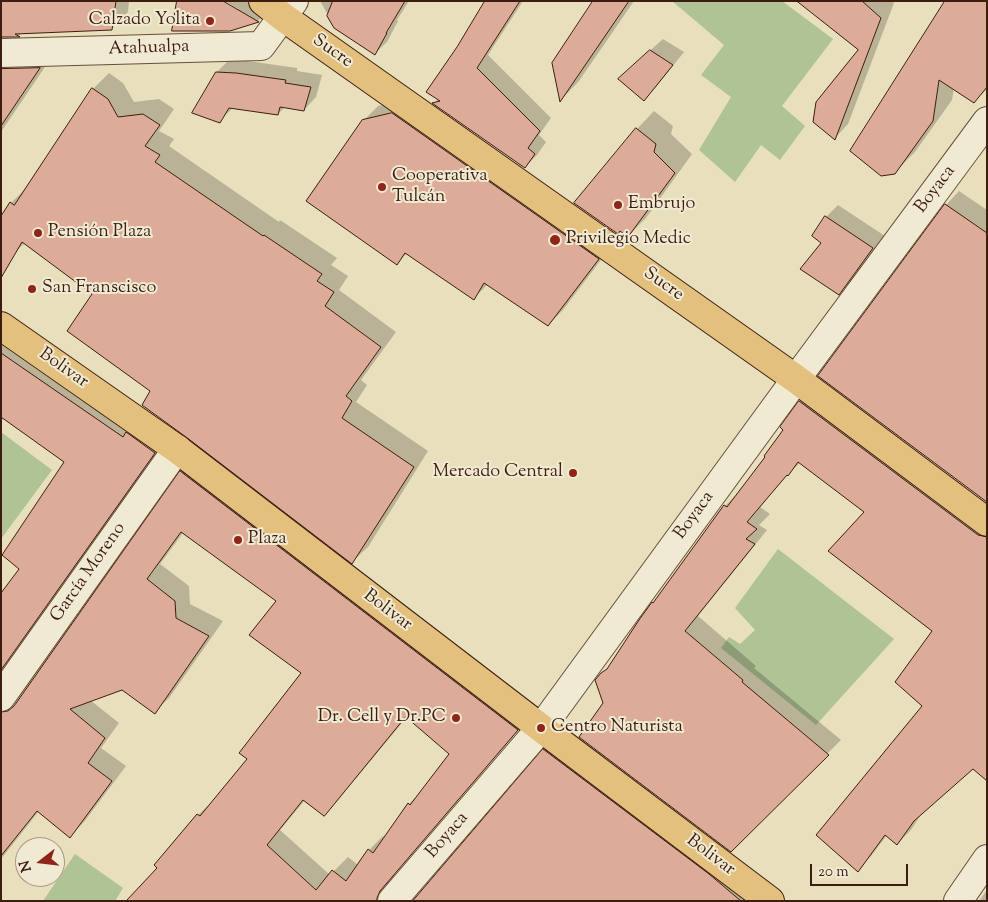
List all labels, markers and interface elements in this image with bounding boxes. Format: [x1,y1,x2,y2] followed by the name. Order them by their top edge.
[89,10,200,32] place label: Calzado Yolita
[204,15,216,27] marker: Calzado Yolita
[308,30,356,74] street label: Sucre
[108,37,190,61] street label: Atahualpa
[911,162,961,218] street label: Boyaca
[392,166,488,208] place label: Cooperativa Tulcán
[376,181,388,193] marker: Cooperativa Tulcán
[628,194,695,216] place label: Embrujo
[612,199,624,211] marker: Embrujo
[48,222,151,244] place label: Pensión Plaza
[32,227,44,239] marker: Pensión Plaza
[566,229,691,251] place label: Privilegio Medic
[548,233,562,247] marker: Privilegio Medic
[639,263,687,307] street label: Sucre
[42,278,156,300] place label: San Franscisco
[26,283,38,295] marker: San Franscisco
[34,344,92,394] street label: Bolivar
[433,462,563,484] place label: Mercado Central
[567,467,579,479] marker: Mercado Central
[670,488,720,544] street label: Boyaca
[47,519,131,627] street label: García Moreno
[248,529,287,551] place label: Plaza
[232,534,244,546] marker: Plaza
[358,586,416,636] street label: Bolivar
[318,707,446,729] place label: Dr. Cell y Dr.PC
[450,712,462,724] marker: Dr. Cell y Dr.PC
[551,717,683,739] place label: Centro Naturista
[535,722,547,734] marker: Centro Naturista
[422,808,474,864] street label: Boyaca
[681,831,739,881] street label: Bolivar
[15,837,65,887] north arrow
[813,854,910,886] scale bar
[15,858,38,874] text: N
[818,862,849,883] text: 20 m

